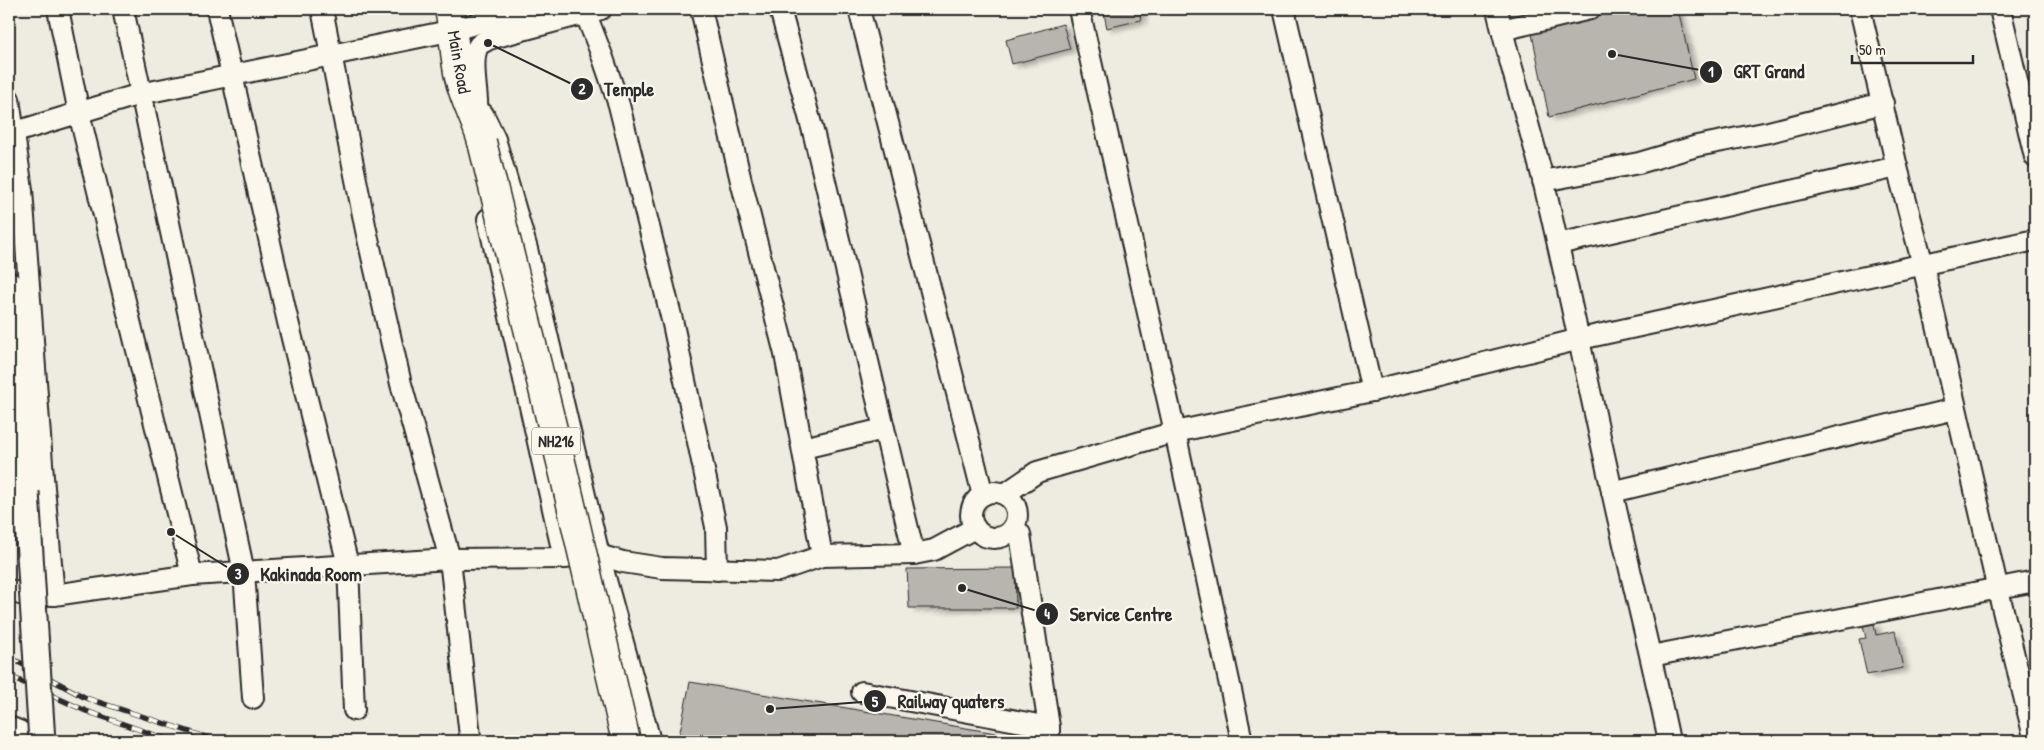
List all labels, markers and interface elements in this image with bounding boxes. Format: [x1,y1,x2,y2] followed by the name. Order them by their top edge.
[442,28,477,95] street label: Main Road
[1852,32,1973,64] scale bar
[1859,39,1886,60] text: 50 m
[1698,55,1814,89] callout: GRT Grand
[1734,58,1805,84] text: GRT Grand
[1708,61,1714,82] text: 1
[569,72,664,106] callout: Temple
[603,76,654,103] text: Temple
[578,78,586,99] text: 2
[532,428,580,454] road number: NH216
[225,557,372,591] callout: Kakinada Room
[260,561,362,587] text: Kakinada Room
[235,563,242,584] text: 3
[1035,597,1182,631] callout: Service Centre
[1070,601,1173,627] text: Service Centre
[1044,603,1050,624] text: 4
[862,684,1014,718] callout: Railway quaters
[898,688,1005,715] text: Railway quaters
[872,691,879,712] text: 5

